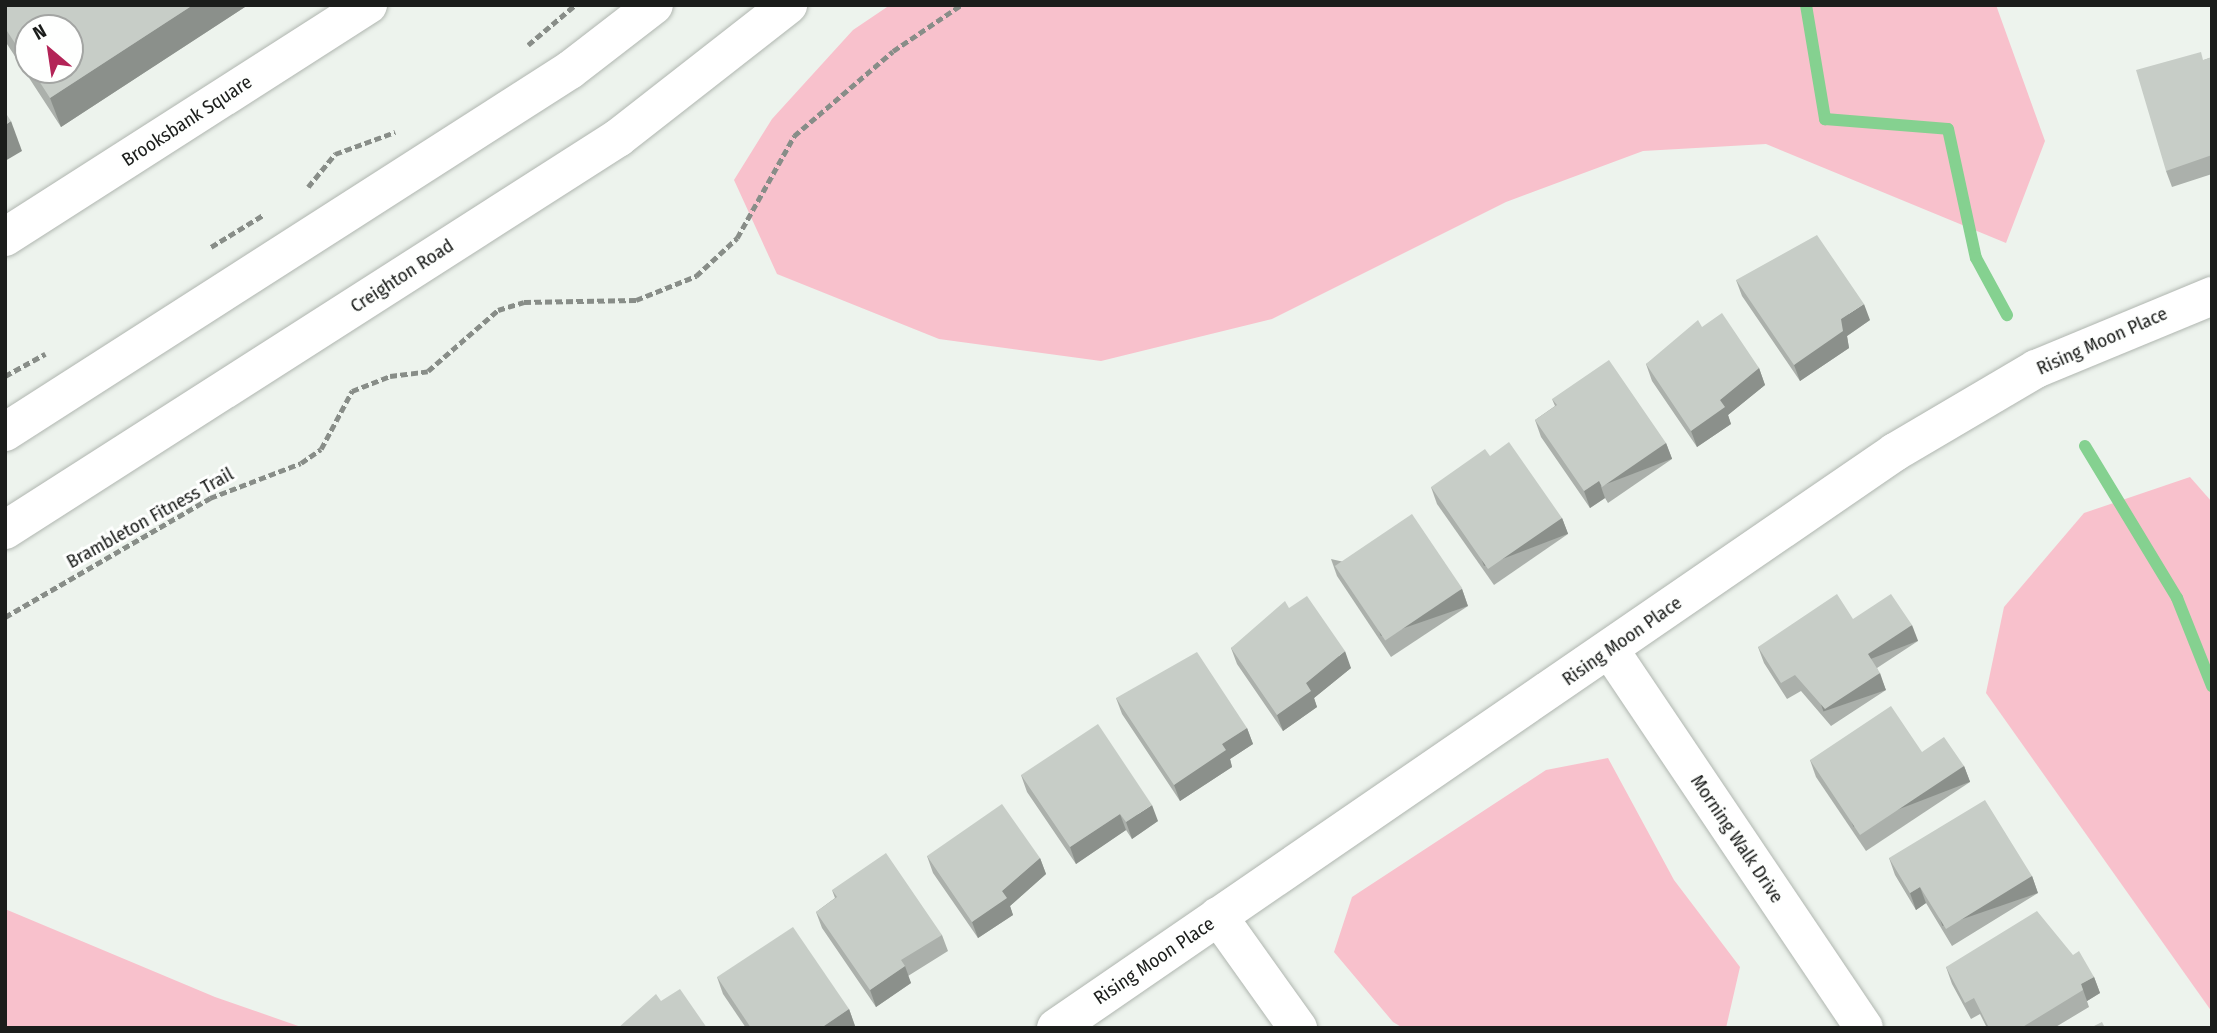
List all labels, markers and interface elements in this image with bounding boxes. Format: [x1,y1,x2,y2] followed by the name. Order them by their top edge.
[14,14,84,84] north arrow
[29,19,50,45] text: N
[118,71,256,171] street label: Brooksbank Square
[346,234,458,318] street label: Creighton Road
[2033,302,2171,380] street label: Rising Moon Place
[63,463,237,573] street label: Brambleton Fitness Trail
[1558,591,1686,691] street label: Rising Moon Place
[1686,771,1788,907] street label: Morning Walk Drive
[1089,912,1219,1010] street label: Rising Moon Place

